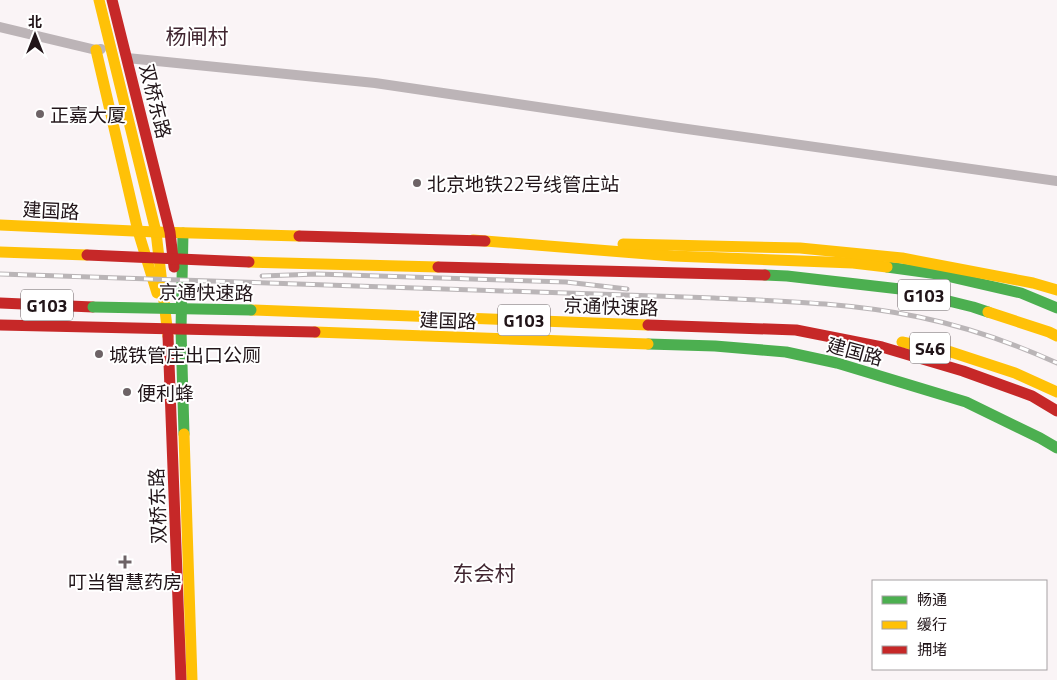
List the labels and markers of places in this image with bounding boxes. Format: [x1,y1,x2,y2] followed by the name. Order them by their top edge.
[50,100,126,129] place label: 正嘉大厦
[34,108,46,120] marker: 正嘉大厦
[427,169,619,198] place label: 北京地铁22号线管庄站
[411,177,423,189] marker: 北京地铁22号线管庄站
[109,340,261,369] place label: 城铁管庄出口公厕
[93,348,105,360] marker: 城铁管庄出口公厕
[137,378,194,407] place label: 便利蜂
[121,386,133,398] marker: 便利蜂
[119,556,131,568] marker: 叮当智慧药房
[68,567,182,596] place label: 叮当智慧药房

